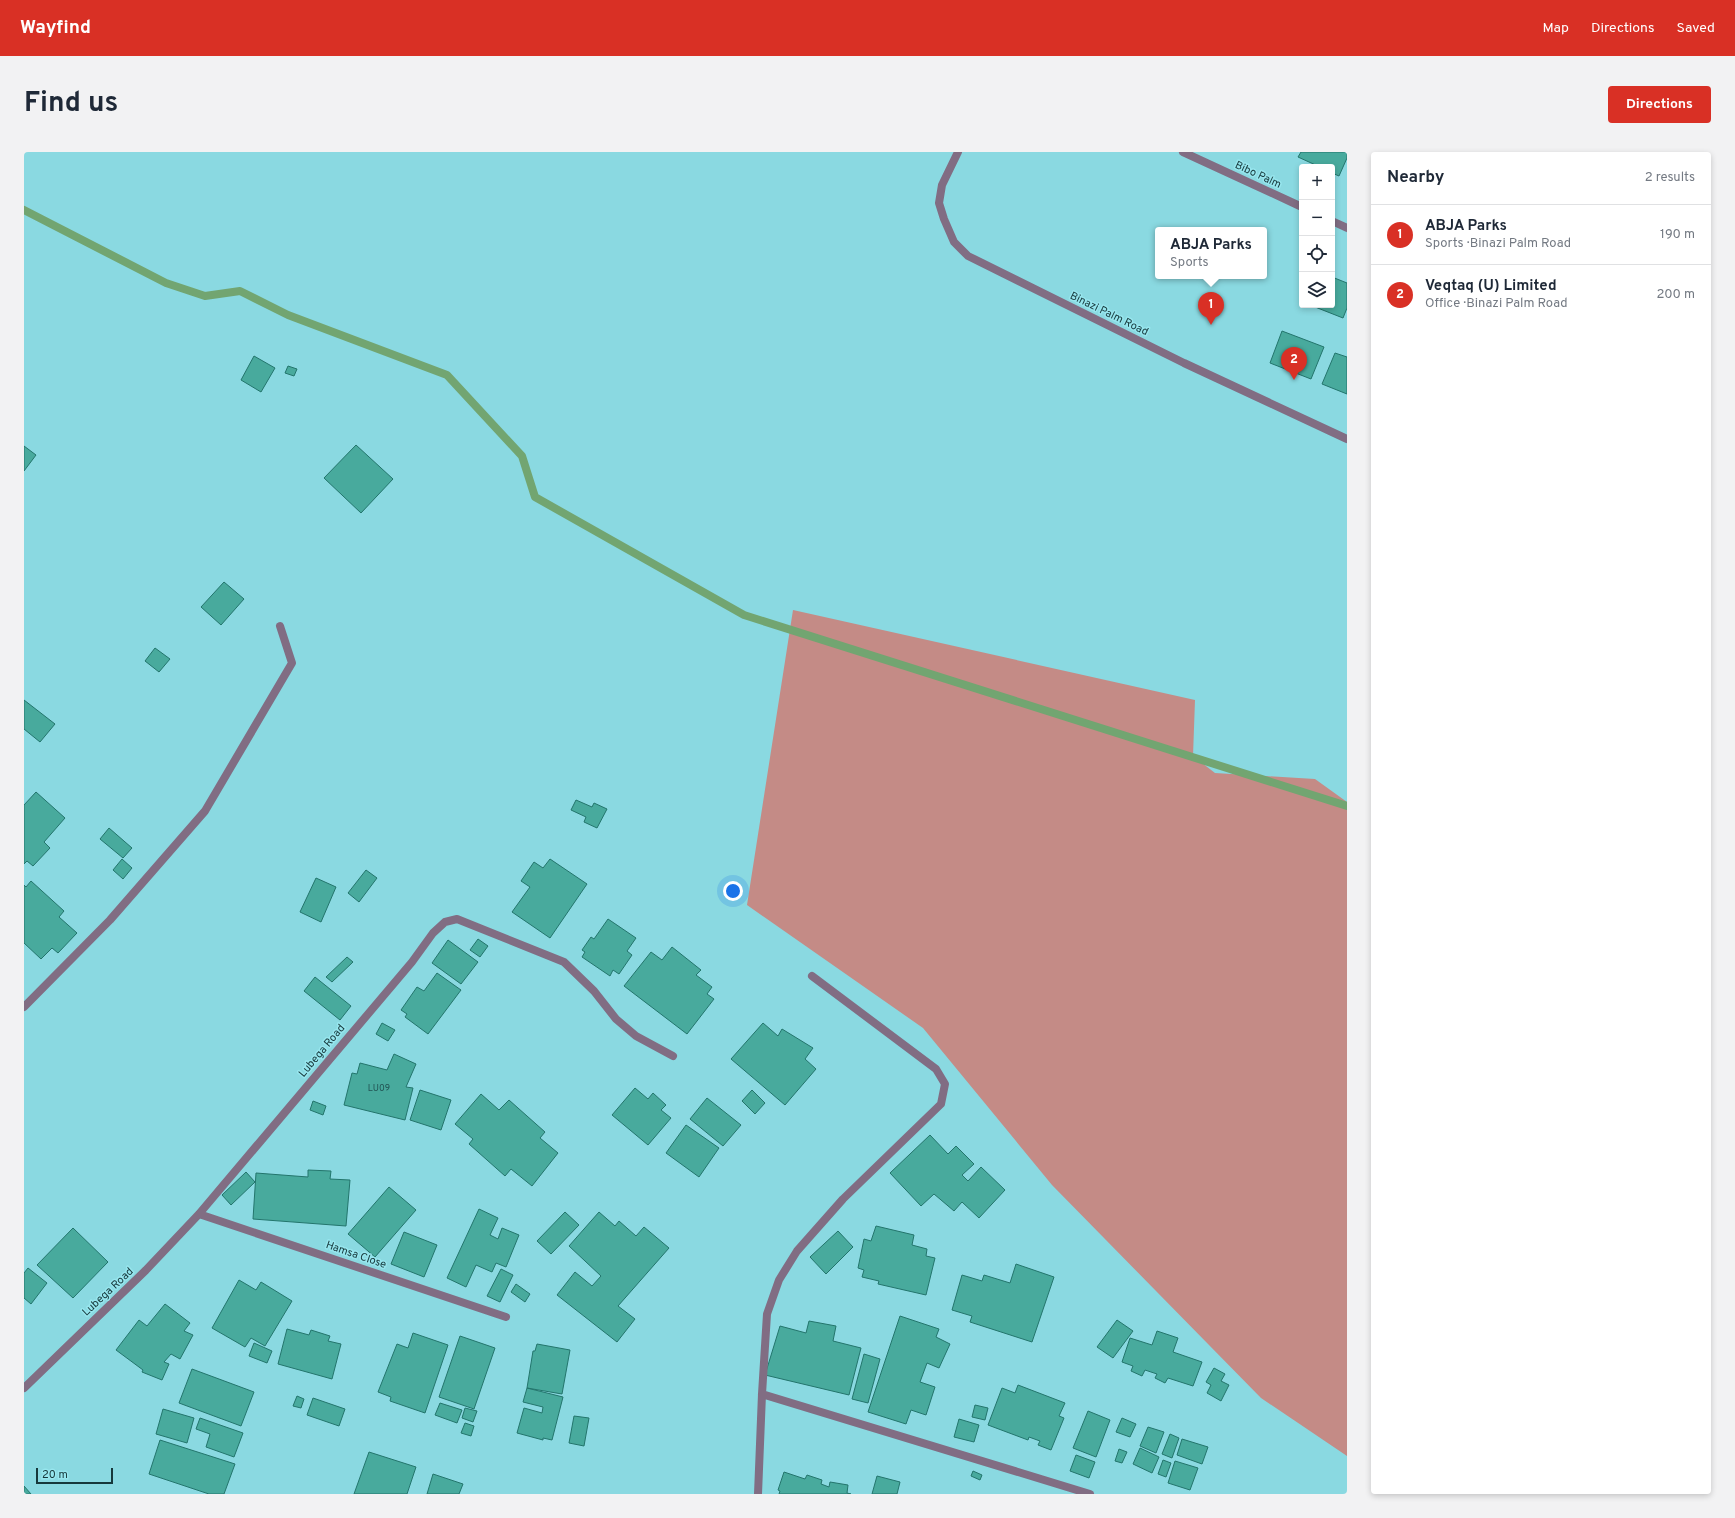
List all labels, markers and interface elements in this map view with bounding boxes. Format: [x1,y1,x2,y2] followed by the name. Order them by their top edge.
[20,16,91,40] text: Wayfind
[1543,20,1569,37] text: Map
[1591,20,1655,37] text: Directions
[1677,20,1715,37] text: Saved
[24,86,118,122] text: Find us
[1608,86,1711,123] button: Directions
[1232,158,1284,192] street label: Bibo Palm
[1299,164,1335,308] map controls
[1299,164,1335,200] button: +
[1387,167,1444,189] text: Nearby
[1645,170,1695,186] text: 2 results
[1299,200,1335,236] button: −
[1425,217,1507,236] text: ABJA Parks
[1155,227,1267,279] popup
[1397,227,1403,243] text: 1
[1660,227,1695,243] text: 190 m
[1170,236,1252,255] text: ABJA Parks
[1299,236,1335,272] button: locate
[1425,236,1571,252] text: Sports · Binazi Palm Road
[1170,255,1209,271] text: Sports
[1299,272,1335,308] button: layers
[1425,277,1557,296] text: Veqtaq (U) Limited
[1396,287,1404,303] text: 2
[1656,287,1695,303] text: 200 m
[1067,289,1151,339] street label: Binazi Palm Road
[1198,292,1224,325] pin: 1
[1425,296,1568,312] text: Office · Binazi Palm Road
[1281,347,1307,380] pin: 2
[723,881,743,901] your location
[296,1022,348,1080] street label: Lubega Road
[368,1083,390,1094] house number: LU09
[324,1238,388,1272] street label: Hamsa Close
[79,1265,137,1319] street label: Lubega Road
[36,1466,113,1485] scale bar
[42,1468,68,1482] text: 20 m

